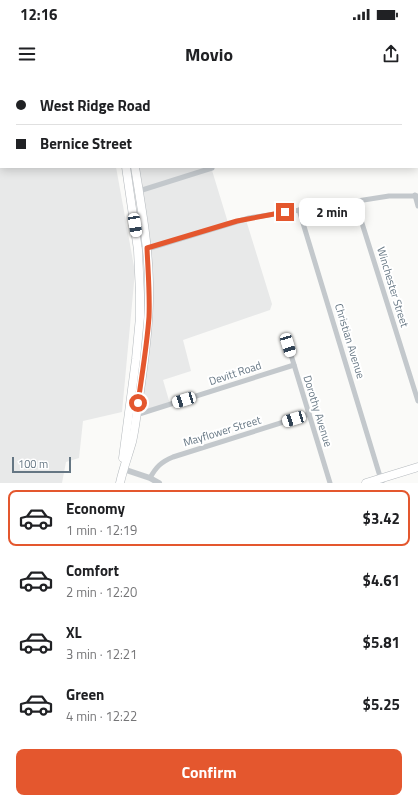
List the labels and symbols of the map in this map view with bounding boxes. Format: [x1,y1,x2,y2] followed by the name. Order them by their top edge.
[299,198,365,226] callout: 2 min
[276,203,294,221] route end
[127,212,143,238] car
[373,245,413,329] street label: Winchester Street
[331,301,369,381] street label: Christian Avenue
[279,332,297,358] car
[207,357,263,389] street label: Devitt Road
[299,373,337,449] street label: Dorothy Avenue
[171,391,197,409] car
[129,394,147,412] route start
[281,410,307,428] car
[181,412,263,450] street label: Mayflower Street
[12,455,71,474] scale bar

